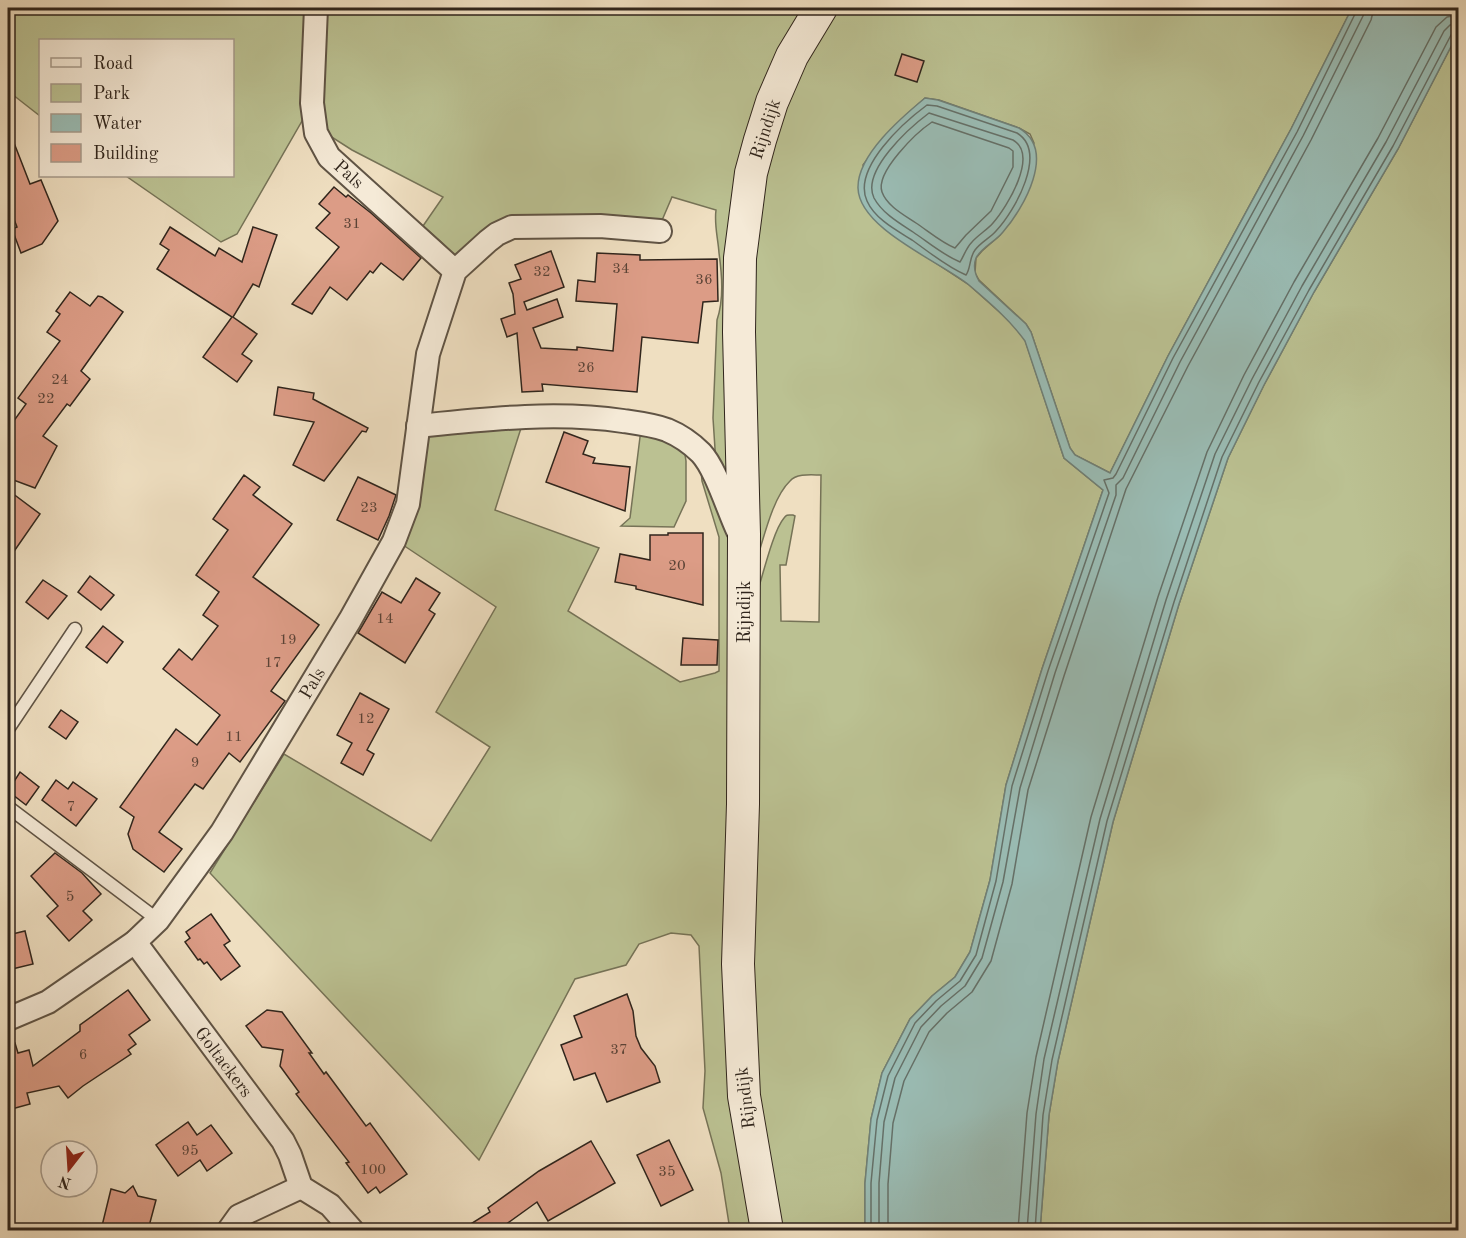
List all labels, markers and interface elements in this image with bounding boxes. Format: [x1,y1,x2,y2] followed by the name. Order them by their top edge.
[39,39,234,177] legend
[93,55,133,73] text: Road
[93,85,130,103] text: Park
[748,97,784,162] street label: Rijndijk
[93,115,142,133] text: Water
[93,145,159,163] text: Building
[330,157,367,193] street label: Pals
[343,217,361,232] house number: 31
[612,262,630,277] house number: 34
[533,265,551,280] house number: 32
[695,273,713,288] house number: 36
[577,361,595,376] house number: 26
[51,373,69,388] house number: 24
[37,392,55,407] house number: 22
[360,501,378,516] house number: 23
[668,559,686,574] house number: 20
[736,581,754,643] street label: Rijndijk
[376,612,394,627] house number: 14
[279,633,297,648] house number: 19
[264,656,282,671] house number: 17
[297,665,329,702] street label: Pals
[357,712,375,727] house number: 12
[225,730,243,745] house number: 11
[191,756,199,771] house number: 9
[67,800,75,815] house number: 7
[66,890,74,905] house number: 5
[191,1024,255,1101] street label: Goltackers
[610,1043,628,1058] house number: 37
[79,1048,87,1063] house number: 6
[733,1066,759,1130] street label: Rijndijk
[39,1139,99,1199] north arrow
[181,1144,199,1159] house number: 95
[360,1163,386,1178] house number: 100
[658,1165,676,1180] house number: 35
[56,1172,73,1191] text: N

